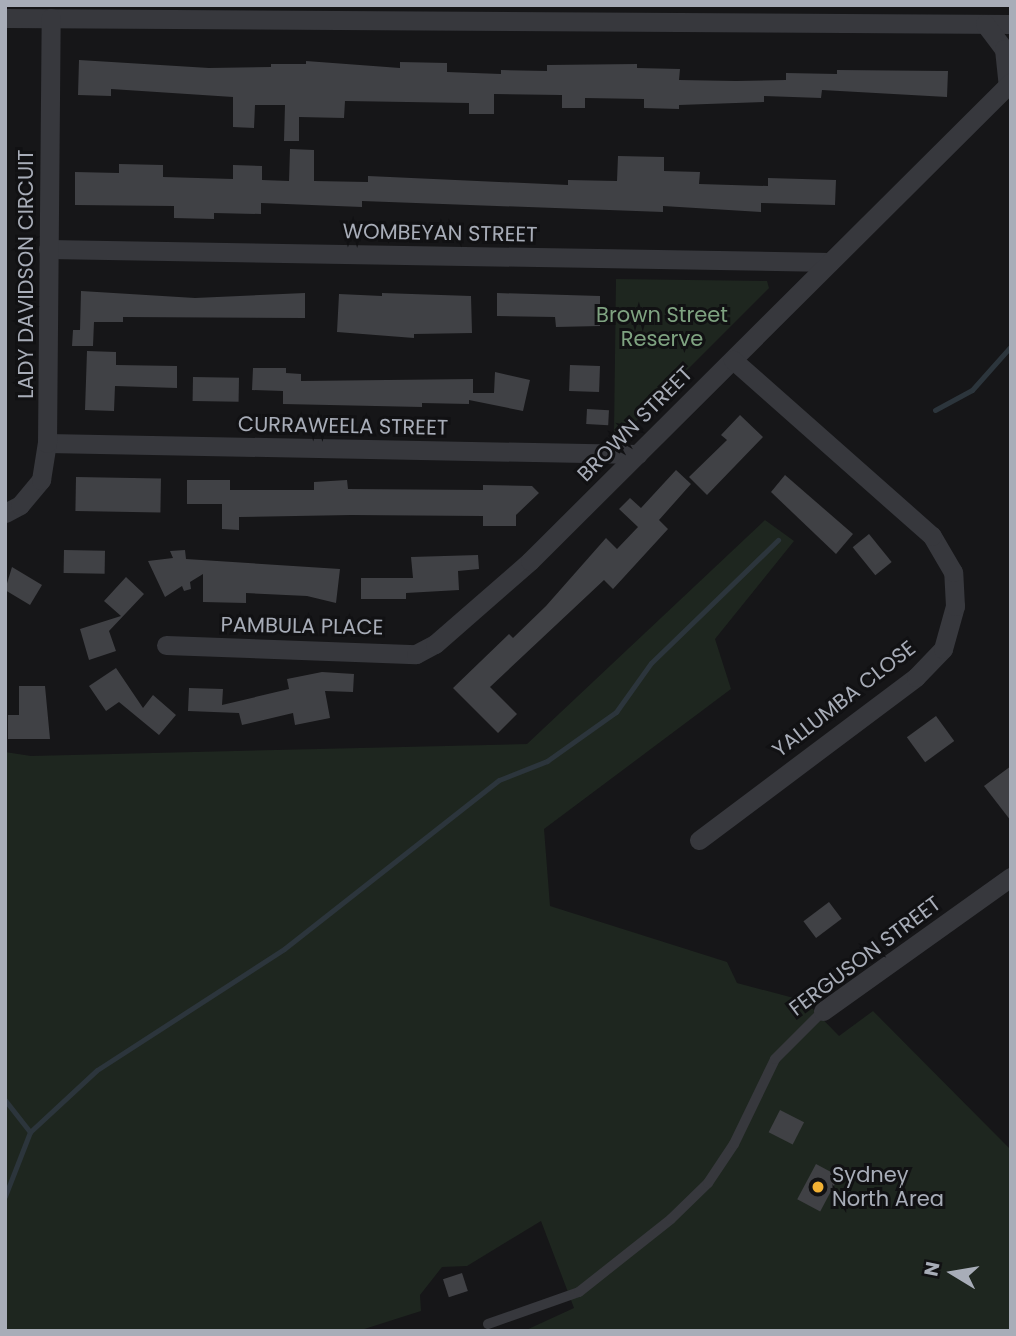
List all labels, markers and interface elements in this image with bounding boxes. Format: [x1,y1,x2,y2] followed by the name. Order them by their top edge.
[13,149,39,399] street label: LADY DAVIDSON CIRCUIT
[342,219,538,247] street label: WOMBEYAN STREET
[596,302,728,352] park label: Brown Street Reserve
[572,361,698,487] street label: BROWN STREET
[238,412,448,440] street label: CURRAWEELA STREET
[220,612,384,640] street label: PAMBULA PLACE
[768,635,920,763] street label: YALLUMBA CLOSE
[784,891,946,1021] street label: FERGUSON STREET
[832,1162,944,1212] place label: Sydney North Area
[810,1179,826,1195] marker: Sydney North Area
[918,1238,988,1308] north arrow
[917,1259,947,1278] text: N

